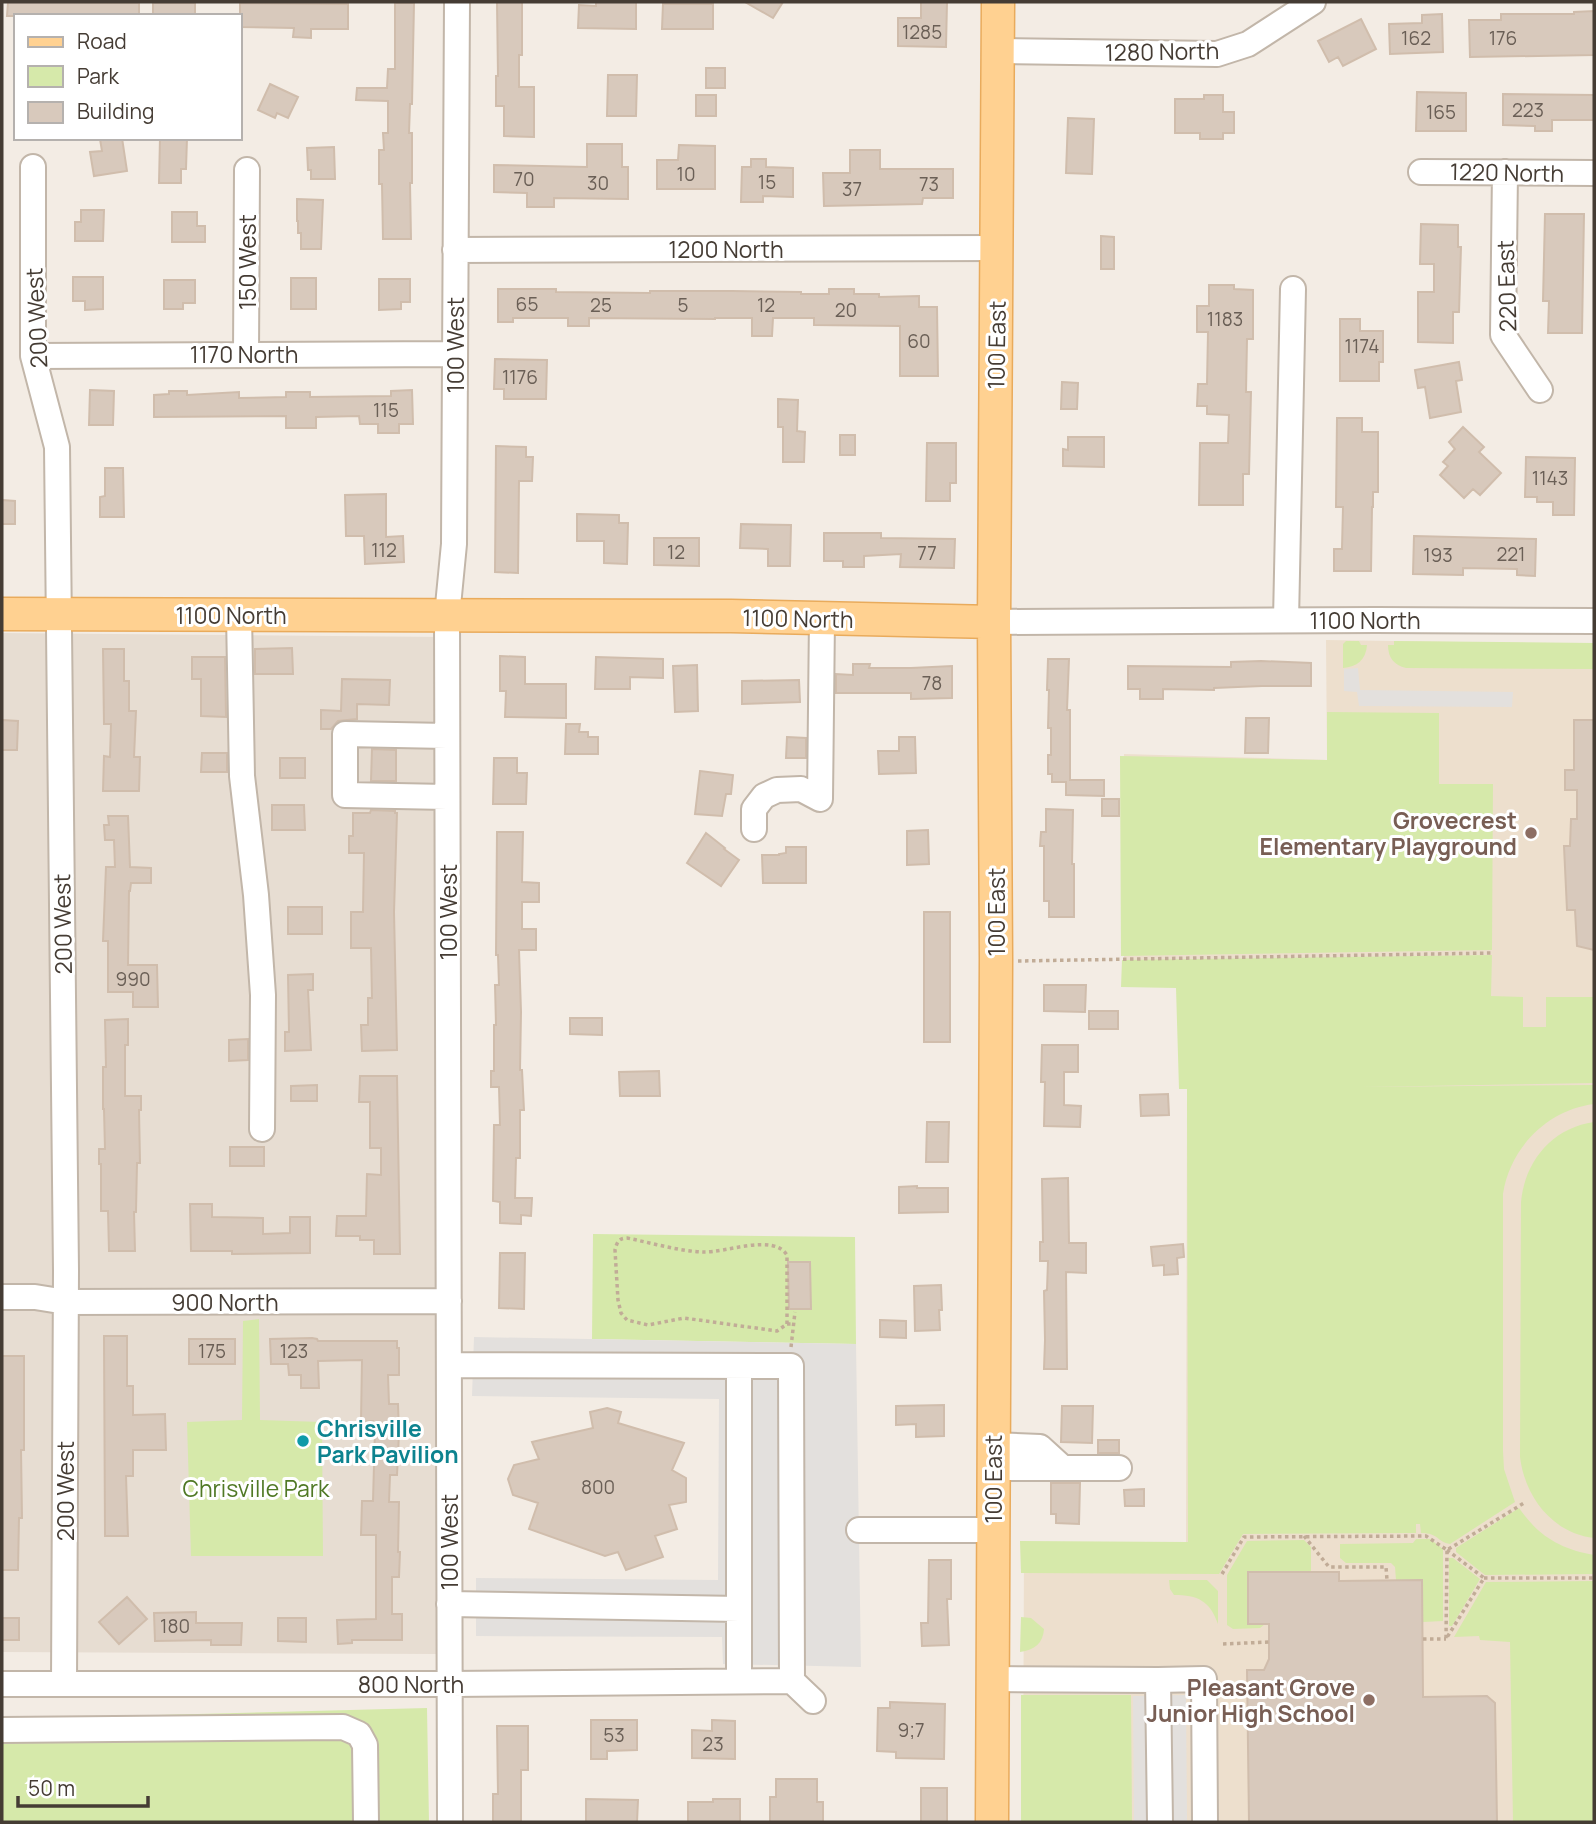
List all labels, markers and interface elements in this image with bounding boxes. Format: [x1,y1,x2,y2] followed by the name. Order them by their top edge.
[14,14,242,140] legend
[902,19,942,45] house number: 1285
[1401,25,1431,51] house number: 162
[1489,25,1517,51] house number: 176
[77,27,127,55] text: Road
[1104,34,1220,68] street label: 1280 North
[77,62,119,90] text: Park
[77,97,154,125] text: Building
[1512,97,1544,123] house number: 223
[1426,99,1456,125] house number: 165
[1450,155,1564,189] street label: 1220 North
[676,161,696,187] house number: 10
[513,166,535,192] house number: 70
[758,169,776,195] house number: 15
[587,170,609,196] house number: 30
[919,171,939,197] house number: 73
[842,176,862,202] house number: 37
[231,214,263,310] street label: 150 West
[668,233,784,265] street label: 1200 North
[1488,239,1524,333] street label: 220 East
[17,267,55,369] street label: 200 West
[516,291,538,317] house number: 65
[590,292,612,318] house number: 25
[678,292,689,318] house number: 5
[757,292,775,318] house number: 12
[439,297,471,393] street label: 100 West
[835,297,857,323] house number: 20
[979,300,1013,390] street label: 100 East
[1207,306,1243,332] house number: 1183
[907,328,931,354] house number: 60
[1345,333,1379,359] house number: 1174
[190,338,298,370] street label: 1170 North
[502,364,538,390] house number: 1176
[373,397,399,423] house number: 115
[1532,465,1568,491] house number: 1143
[371,537,397,563] house number: 112
[667,539,685,565] house number: 12
[917,540,937,566] house number: 77
[1496,541,1526,567] house number: 221
[1423,542,1453,568] house number: 193
[175,599,287,631] street label: 1100 North
[742,601,854,635] street label: 1100 North
[1309,604,1421,636] street label: 1100 North
[922,670,942,696] house number: 78
[1260,804,1517,862] place label: Grovecrest Elementary Playground
[1523,825,1539,841] marker: Grovecrest Elementary Playground
[432,864,464,960] street label: 100 West
[980,868,1012,956] street label: 100 East
[45,873,79,975] street label: 200 West
[115,966,151,992] house number: 990
[171,1286,279,1318] street label: 900 North
[198,1338,226,1364] house number: 175
[280,1338,308,1364] house number: 123
[317,1412,459,1470] place label: Chrisville Park Pavilion
[295,1433,311,1449] marker: Chrisville Park Pavilion
[977,1435,1009,1523] street label: 100 East
[49,1441,81,1541] street label: 200 West
[182,1472,330,1504] park label: Chrisville Park
[581,1474,615,1500] house number: 800
[433,1494,465,1590] street label: 100 West
[160,1613,190,1639] house number: 180
[358,1668,464,1700] street label: 800 North
[1146,1671,1355,1729] place label: Pleasant Grove Junior High School
[1361,1692,1377,1708] marker: Pleasant Grove Junior High School
[897,1717,925,1743] house number: 9;7
[603,1722,625,1748] house number: 53
[702,1731,724,1757] house number: 23
[18,1764,147,1808] scale bar
[28,1774,75,1802] text: 50 m

